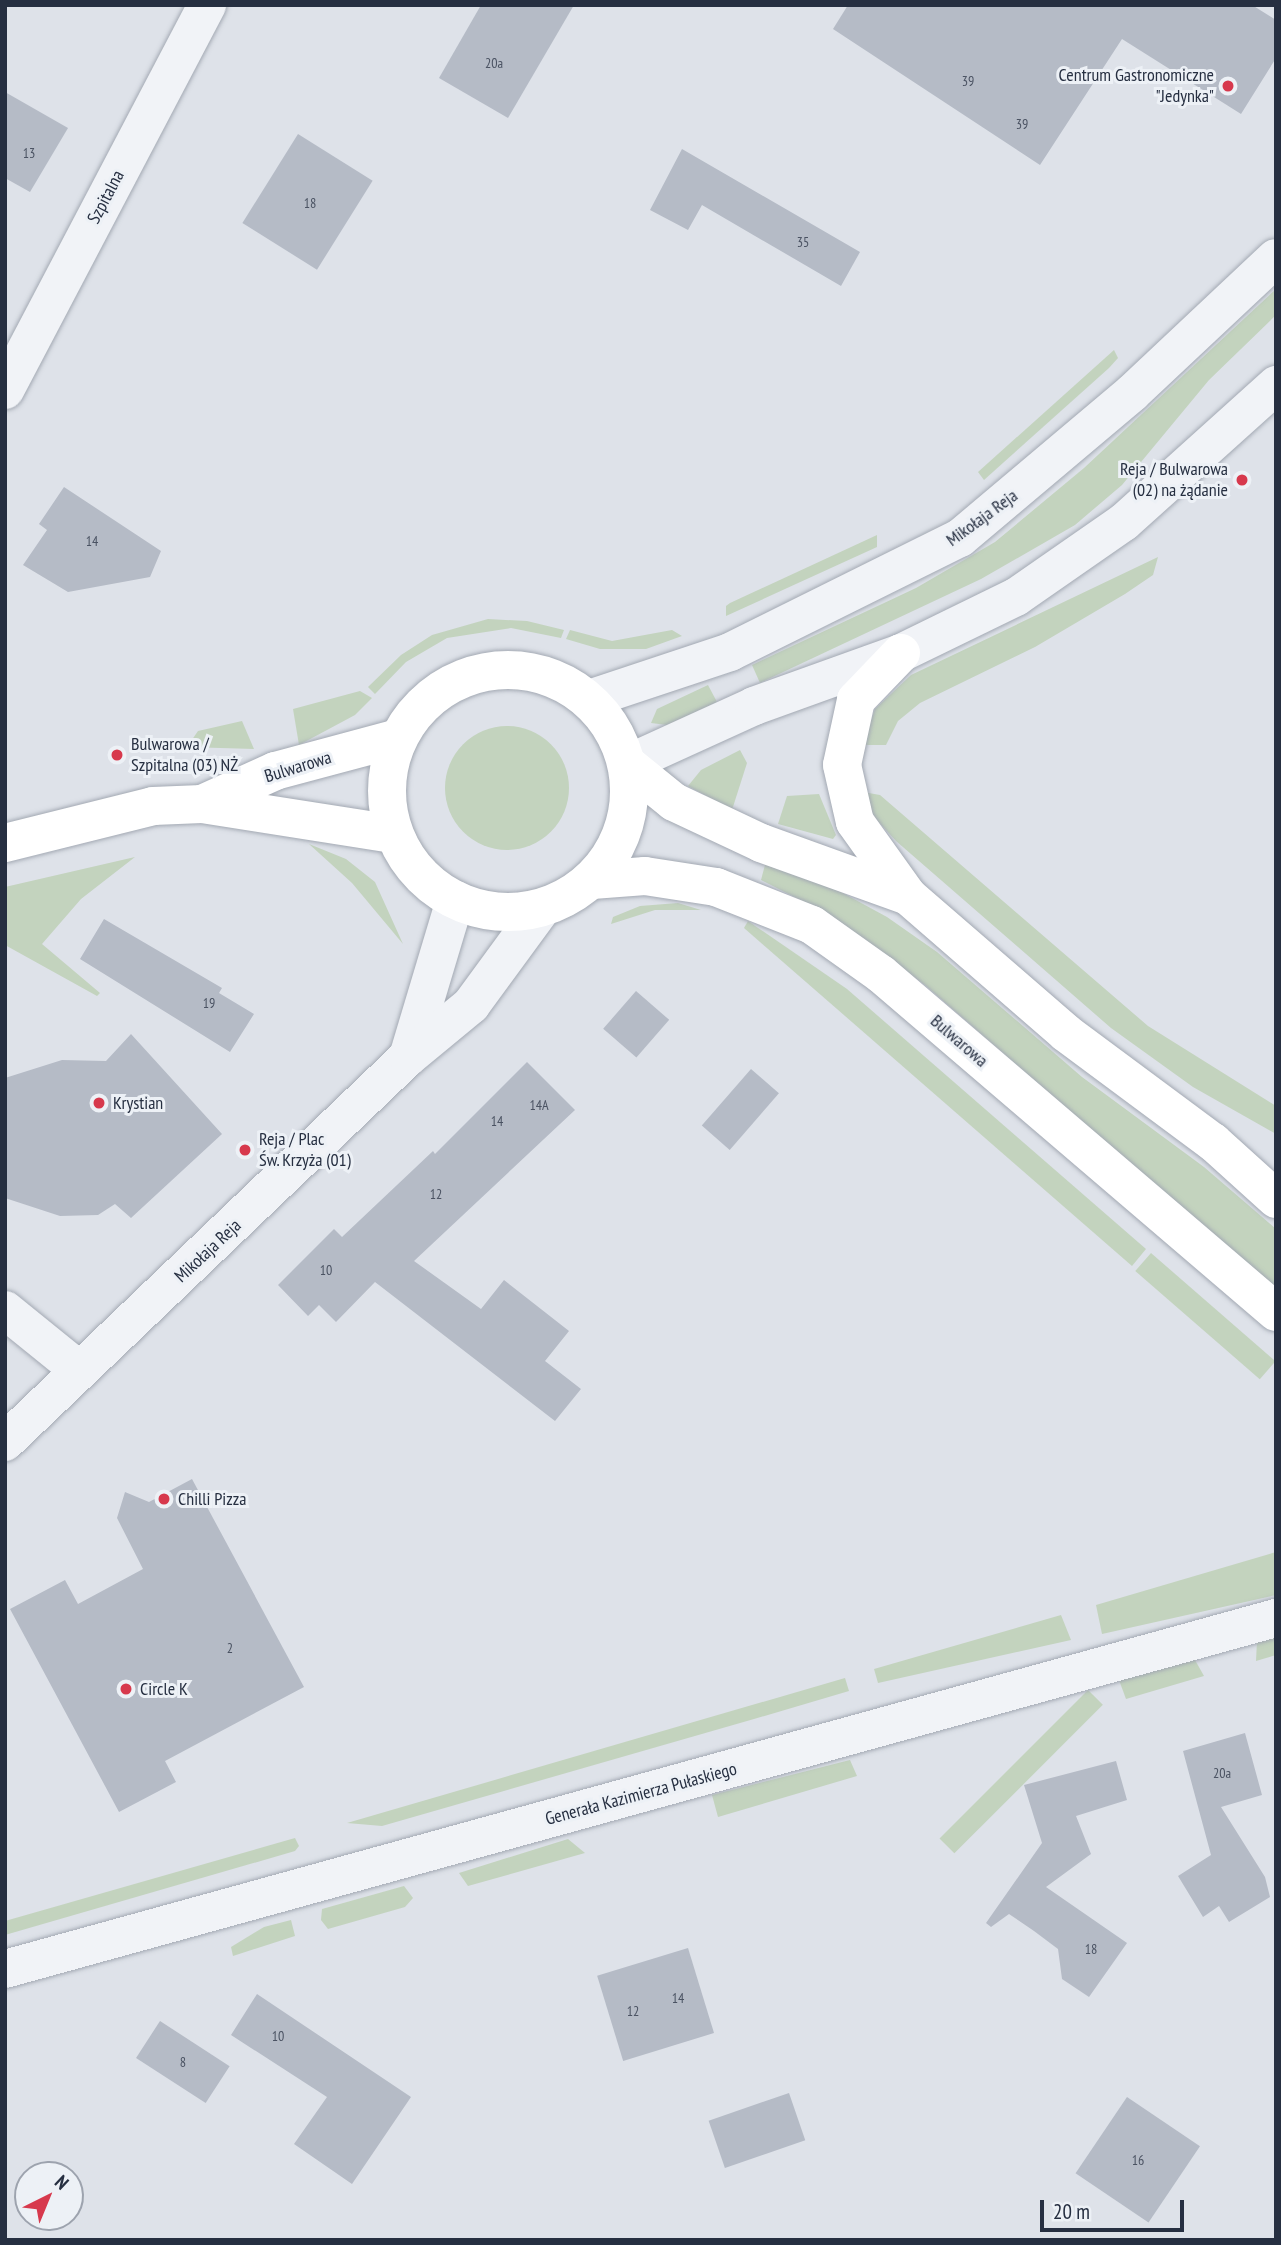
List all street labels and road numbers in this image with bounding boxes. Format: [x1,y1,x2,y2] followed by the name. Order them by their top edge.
[83,167,129,227] street label: Szpitalna
[942,485,1022,551] street label: Mikołaja Reja
[262,747,334,787] street label: Bulwarowa
[926,1010,992,1072] street label: Bulwarowa
[170,1215,246,1287] street label: Mikołaja Reja
[543,1758,739,1830] street label: Generała Kazimierza Pułaskiego

